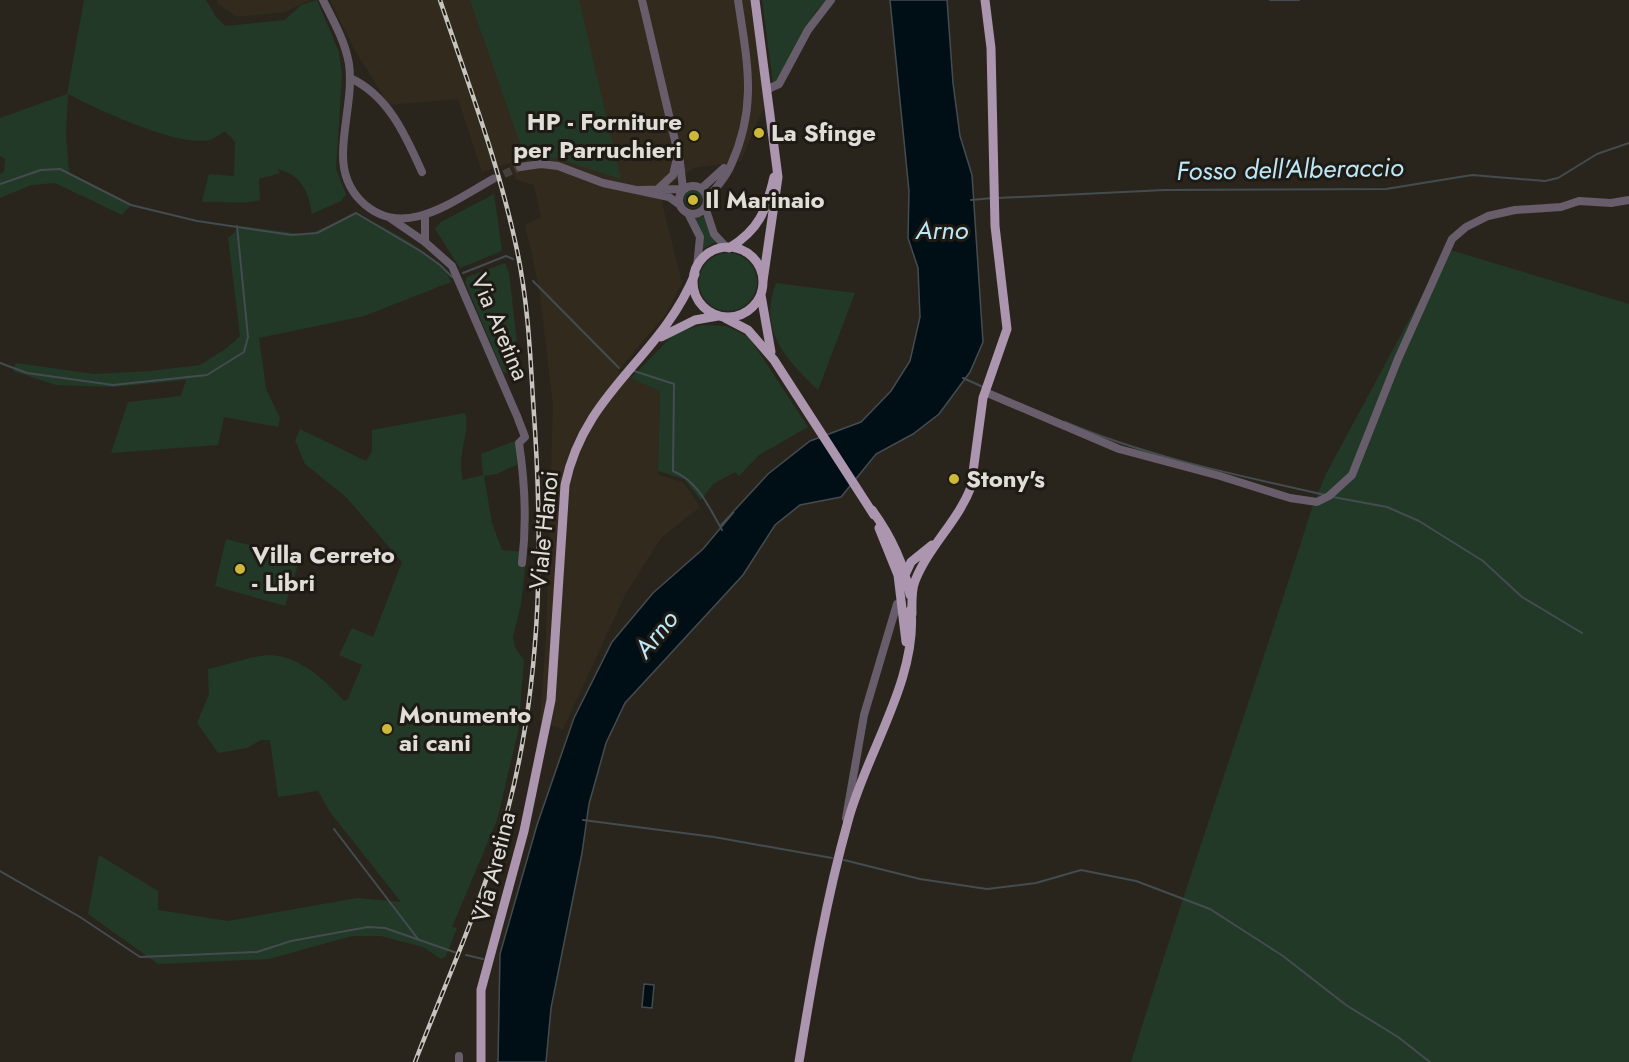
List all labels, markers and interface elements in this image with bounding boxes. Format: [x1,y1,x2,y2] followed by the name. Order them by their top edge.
[513,104,682,167] place label: HP - Forniture per Parruchieri
[771,115,876,150] place label: La Sfinge
[752,126,766,140] marker: La Sfinge
[687,129,701,143] marker: HP - Forniture per Parruchieri
[1176,148,1404,190] water label: Fosso dell'Alberaccio
[705,182,825,217] place label: Il Marinaio
[686,193,700,207] marker: Il Marinaio
[915,211,968,249] water label: Arno
[462,268,539,386] street label: Via Aretina
[966,461,1045,496] place label: Stony's
[520,469,567,591] street label: Viale Hanoi
[947,472,961,486] marker: Stony's
[251,537,395,600] place label: Villa Cerreto - Libri
[233,562,247,576] marker: Villa Cerreto - Libri
[624,602,687,667] water label: Arno
[399,697,531,760] place label: Monumento ai cani
[380,722,394,736] marker: Monumento ai cani
[463,808,524,926] street label: Via Aretina

